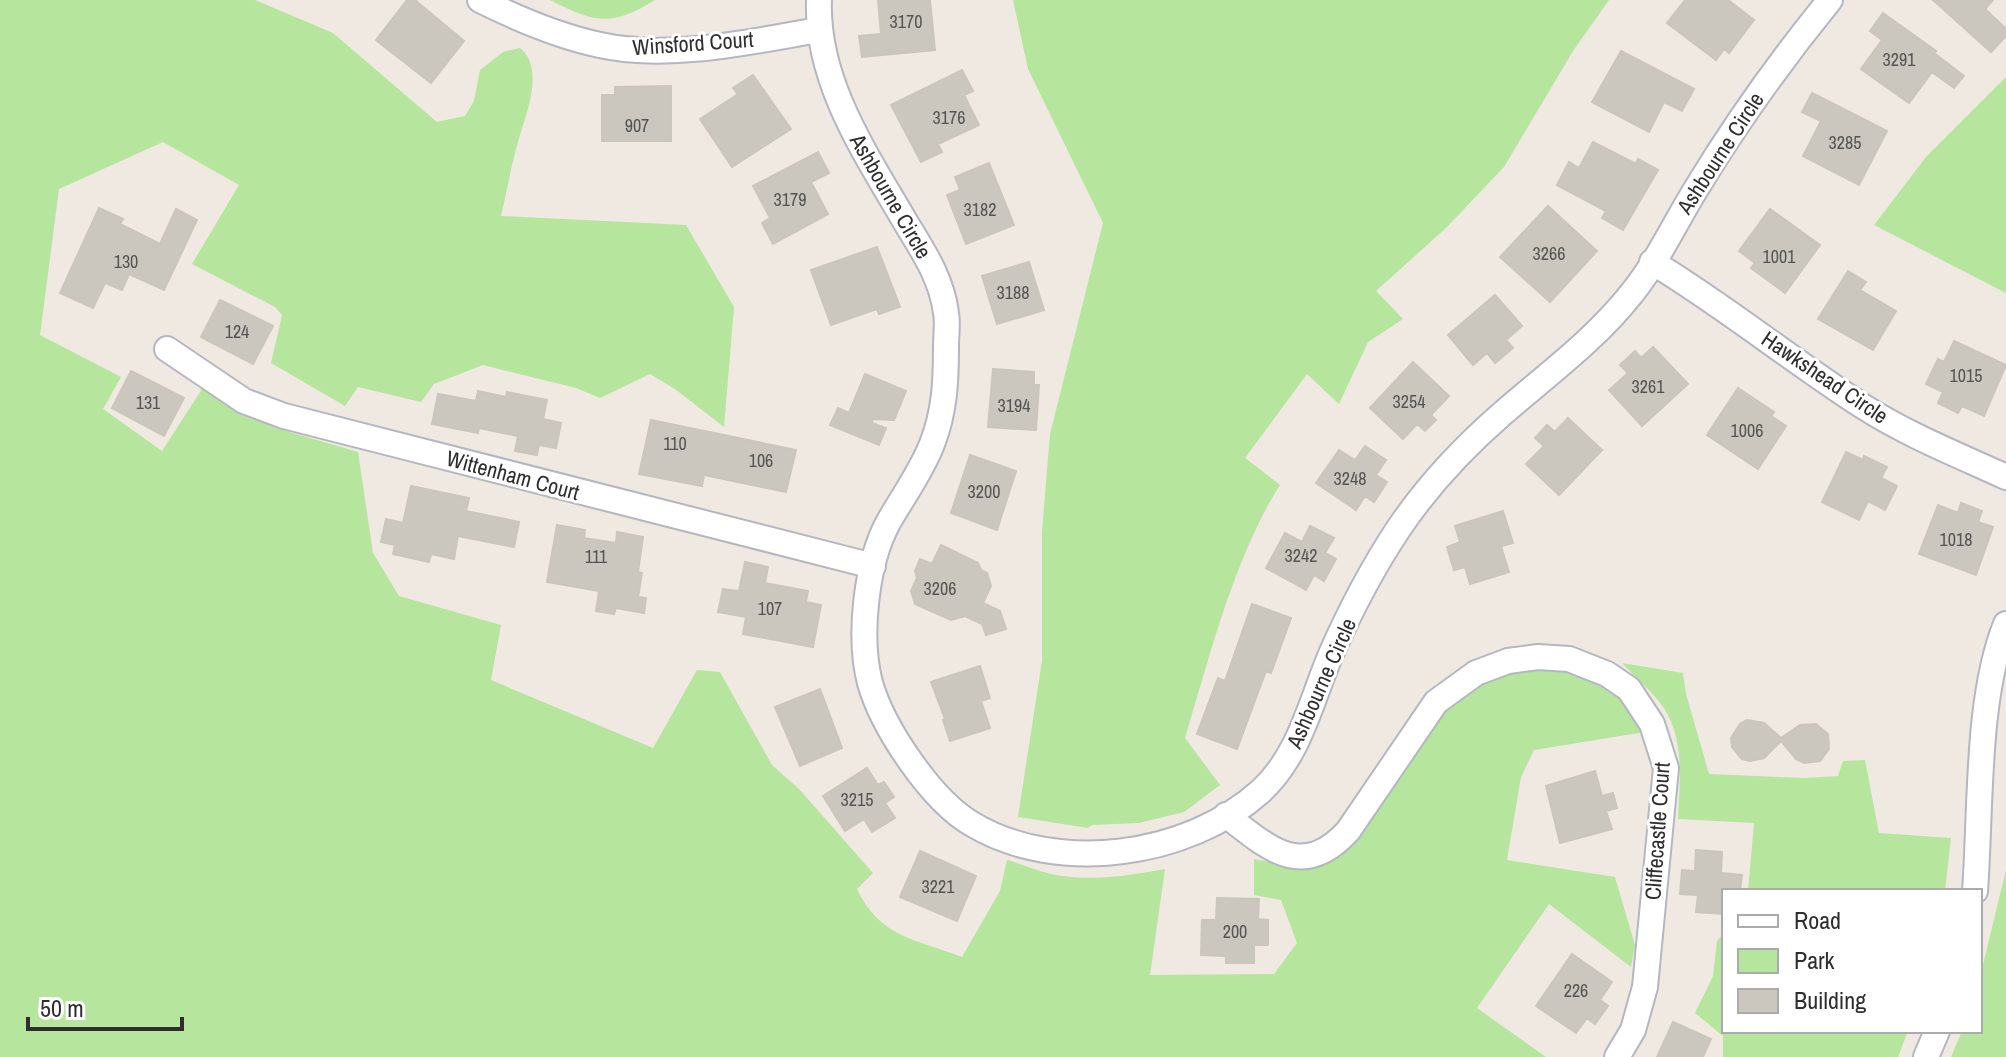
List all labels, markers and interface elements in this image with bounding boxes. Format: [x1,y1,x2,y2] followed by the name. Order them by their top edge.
[890,9,922,34] house number: 3170
[631,24,755,62] street label: Winsford Court
[1883,47,1916,72] house number: 3291
[1669,86,1771,220] street label: Ashbourne Circle
[933,105,965,130] house number: 3176
[625,113,649,138] house number: 907
[843,127,939,264] street label: Ashbourne Circle
[1829,130,1861,155] house number: 3285
[774,187,806,212] house number: 3179
[964,197,996,222] house number: 3182
[1533,241,1565,266] house number: 3266
[1763,244,1796,269] house number: 1001
[114,249,138,274] house number: 130
[997,280,1029,305] house number: 3188
[225,319,249,344] house number: 124
[1756,324,1894,430] street label: Hawkshead Circle
[1950,363,1982,388] house number: 1015
[1632,374,1665,399] house number: 3261
[1393,389,1425,414] house number: 3254
[136,390,161,415] house number: 131
[998,393,1030,418] house number: 3194
[1731,418,1763,443] house number: 1006
[663,431,687,456] house number: 110
[443,443,583,507] street label: Wittenham Court
[749,448,773,473] house number: 106
[1334,466,1366,491] house number: 3248
[968,479,1000,504] house number: 3200
[1940,527,1972,552] house number: 1018
[1285,543,1317,568] house number: 3242
[585,544,608,569] house number: 111
[924,576,956,601] house number: 3206
[758,596,782,621] house number: 107
[1279,613,1363,754] street label: Ashbourne Circle
[1637,761,1677,901] street label: Cliffecastle Court
[841,787,873,812] house number: 3215
[922,874,955,899] house number: 3221
[1722,889,1982,1033] legend
[1794,904,1841,936] text: Road
[1223,919,1247,944] house number: 200
[1794,944,1835,976] text: Park
[1564,978,1588,1003] house number: 226
[28,981,182,1031] scale bar
[1794,984,1866,1016] text: Building
[40,992,84,1024] text: 50 m

